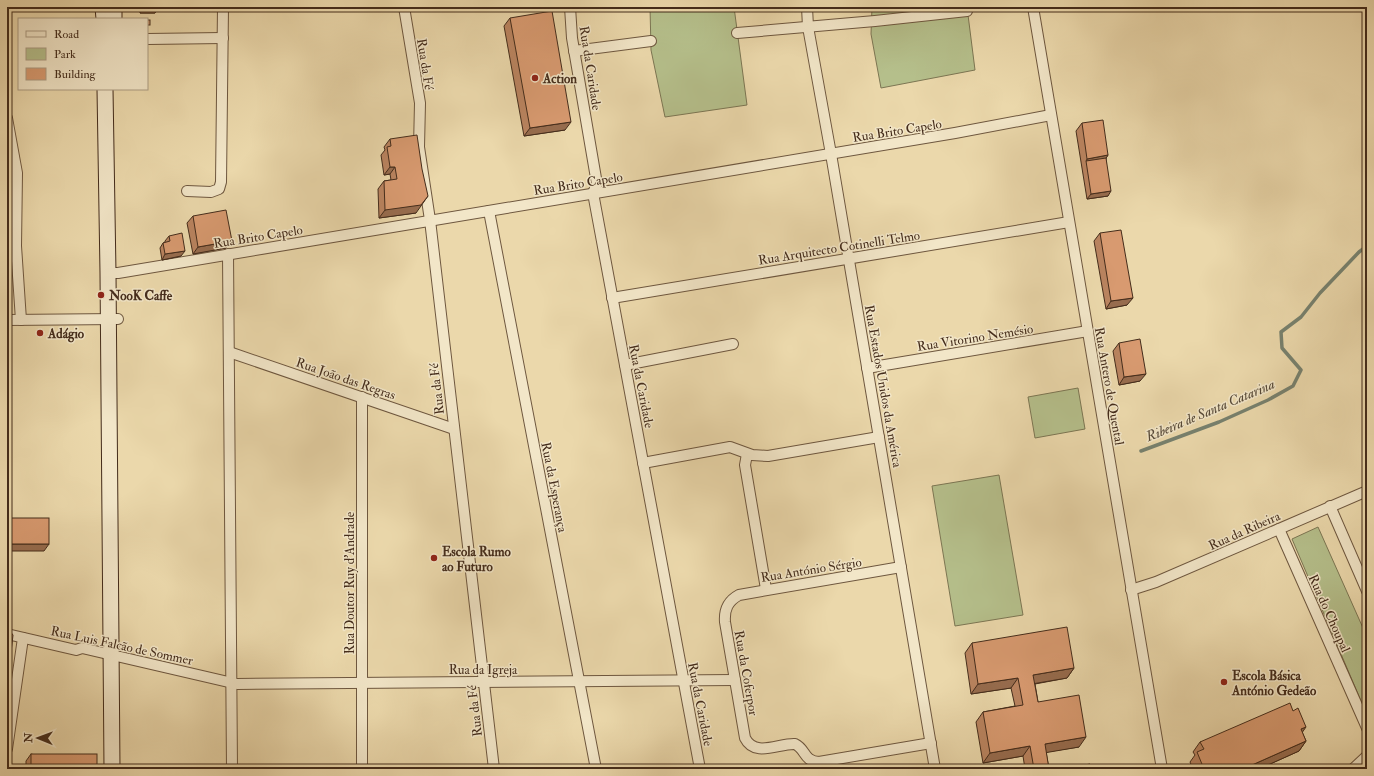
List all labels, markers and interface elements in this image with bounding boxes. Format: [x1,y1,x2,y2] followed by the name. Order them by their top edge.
[18,18,148,90] legend
[575,25,605,112] street label: Rua da Caridade
[54,27,79,42] text: Road
[413,37,437,92] street label: Rua da Fé
[54,47,76,62] text: Park
[54,67,97,82] text: Building
[542,71,577,87] place label: Action
[530,73,540,83] marker: Action
[851,116,943,147] street label: Rua Brito Capelo
[532,169,624,200] street label: Rua Brito Capelo
[212,222,304,253] street label: Rua Brito Capelo
[757,227,921,269] street label: Rua Arquitecto Cotinelli Telmo
[108,288,173,304] place label: NooK Caffe
[96,290,106,300] marker: NooK Caffe
[861,304,905,469] street label: Rua Estados Unidos da América
[916,321,1034,355] street label: Rua Vitorino Nemésio
[47,326,85,343] place label: Adágio
[1091,326,1127,447] street label: Rua Antero de Quental
[35,328,45,338] marker: Adágio
[625,343,657,430] street label: Rua da Caridade
[294,354,398,404] street label: Rua João das Regras
[426,362,448,416] street label: Rua da Fé
[1142,375,1278,446] water label: Ribeira de Santa Catarina
[536,441,571,535] street label: Rua da Esperança
[1206,508,1283,554] street label: Rua da Ribeira
[342,511,359,654] street label: Rua Doutor Ruy d'Andrade
[442,544,512,575] place label: Escola Rumo ao Futuro
[429,553,439,563] marker: Escola Rumo ao Futuro
[760,554,863,586] street label: Rua António Sérgio
[1304,572,1354,656] street label: Rua do Choupal
[49,623,195,669] street label: Rua Luis Falcão de Sommer
[730,629,761,717] street label: Rua da Coferpor
[684,661,716,748] street label: Rua da Caridade
[449,662,518,678] street label: Rua da Igreja
[1231,668,1317,699] place label: Escola Básica António Gedeão
[1219,677,1229,687] marker: Escola Básica António Gedeão
[464,684,486,738] street label: Rua da Fé
[18,718,58,758] north arrow
[22,732,35,744] text: N

